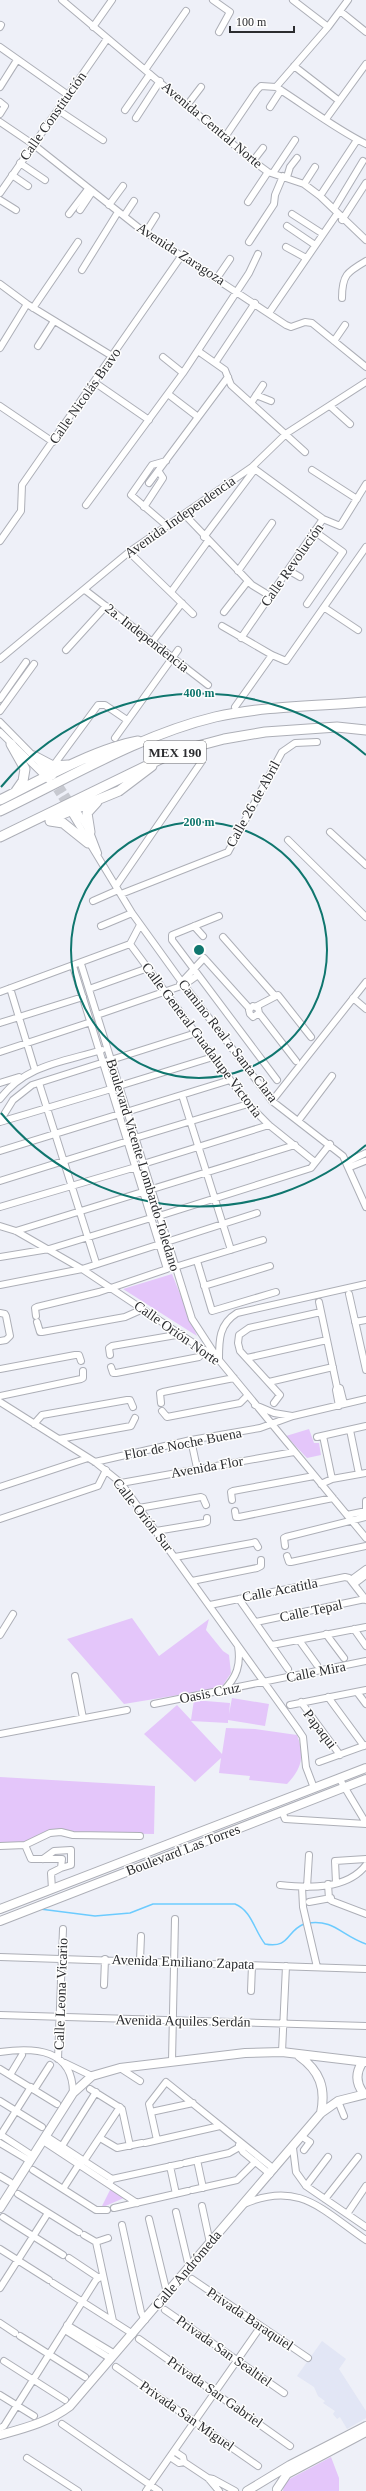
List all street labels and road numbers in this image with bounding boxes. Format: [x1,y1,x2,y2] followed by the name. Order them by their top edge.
[17,69,89,163] street label: Calle Constitución
[159,79,265,171] street label: Avenida Central Norte
[134,220,228,288] street label: Avenida Zaragoza
[46,345,124,447] street label: Calle Nicolás Bravo
[122,473,239,561] street label: Avenida Independencia
[258,521,326,609] street label: Calle Revolución
[102,601,192,676] street label: 2a. Independencia
[144,741,206,763] road number: MEX 190
[223,758,283,850] street label: Calle 26 de Abril
[139,960,266,1121] street label: Calle General Guadalupe Victoria
[175,977,281,1106] street label: Camino Real a Santa Clara
[103,1057,183,1273] street label: Boulevard Vicente Lombardo Toledano
[131,1298,223,1368] street label: Calle Orión Norte
[123,1425,244,1463] street label: Flor de Noche Buena
[170,1453,245,1481] street label: Avenida Flor
[110,1475,176,1555] street label: Calle Orión Sur
[241,1575,320,1605] street label: Calle Acatitla
[278,1597,344,1625] street label: Calle Tepal
[285,1659,348,1685] street label: Calle Mira
[178,1680,242,1706] street label: Oasis Cruz
[300,1706,340,1752] street label: Papaqui
[124,1821,242,1879] street label: Boulevard Las Torres
[52,1938,70,2050] street label: Calle Leona Vicario
[111,1952,255,1972] street label: Avenida Emiliano Zapata
[115,2012,251,2030] street label: Avenida Aquiles Serdán
[150,2227,225,2313] street label: Calle Andrómeda
[204,2285,296,2353] street label: Privada Baraquiel
[174,2313,275,2390] street label: Privada San Sealtiel
[165,2354,266,2431] street label: Privada San Gabriel
[137,2378,237,2454] street label: Privada San Miguel

